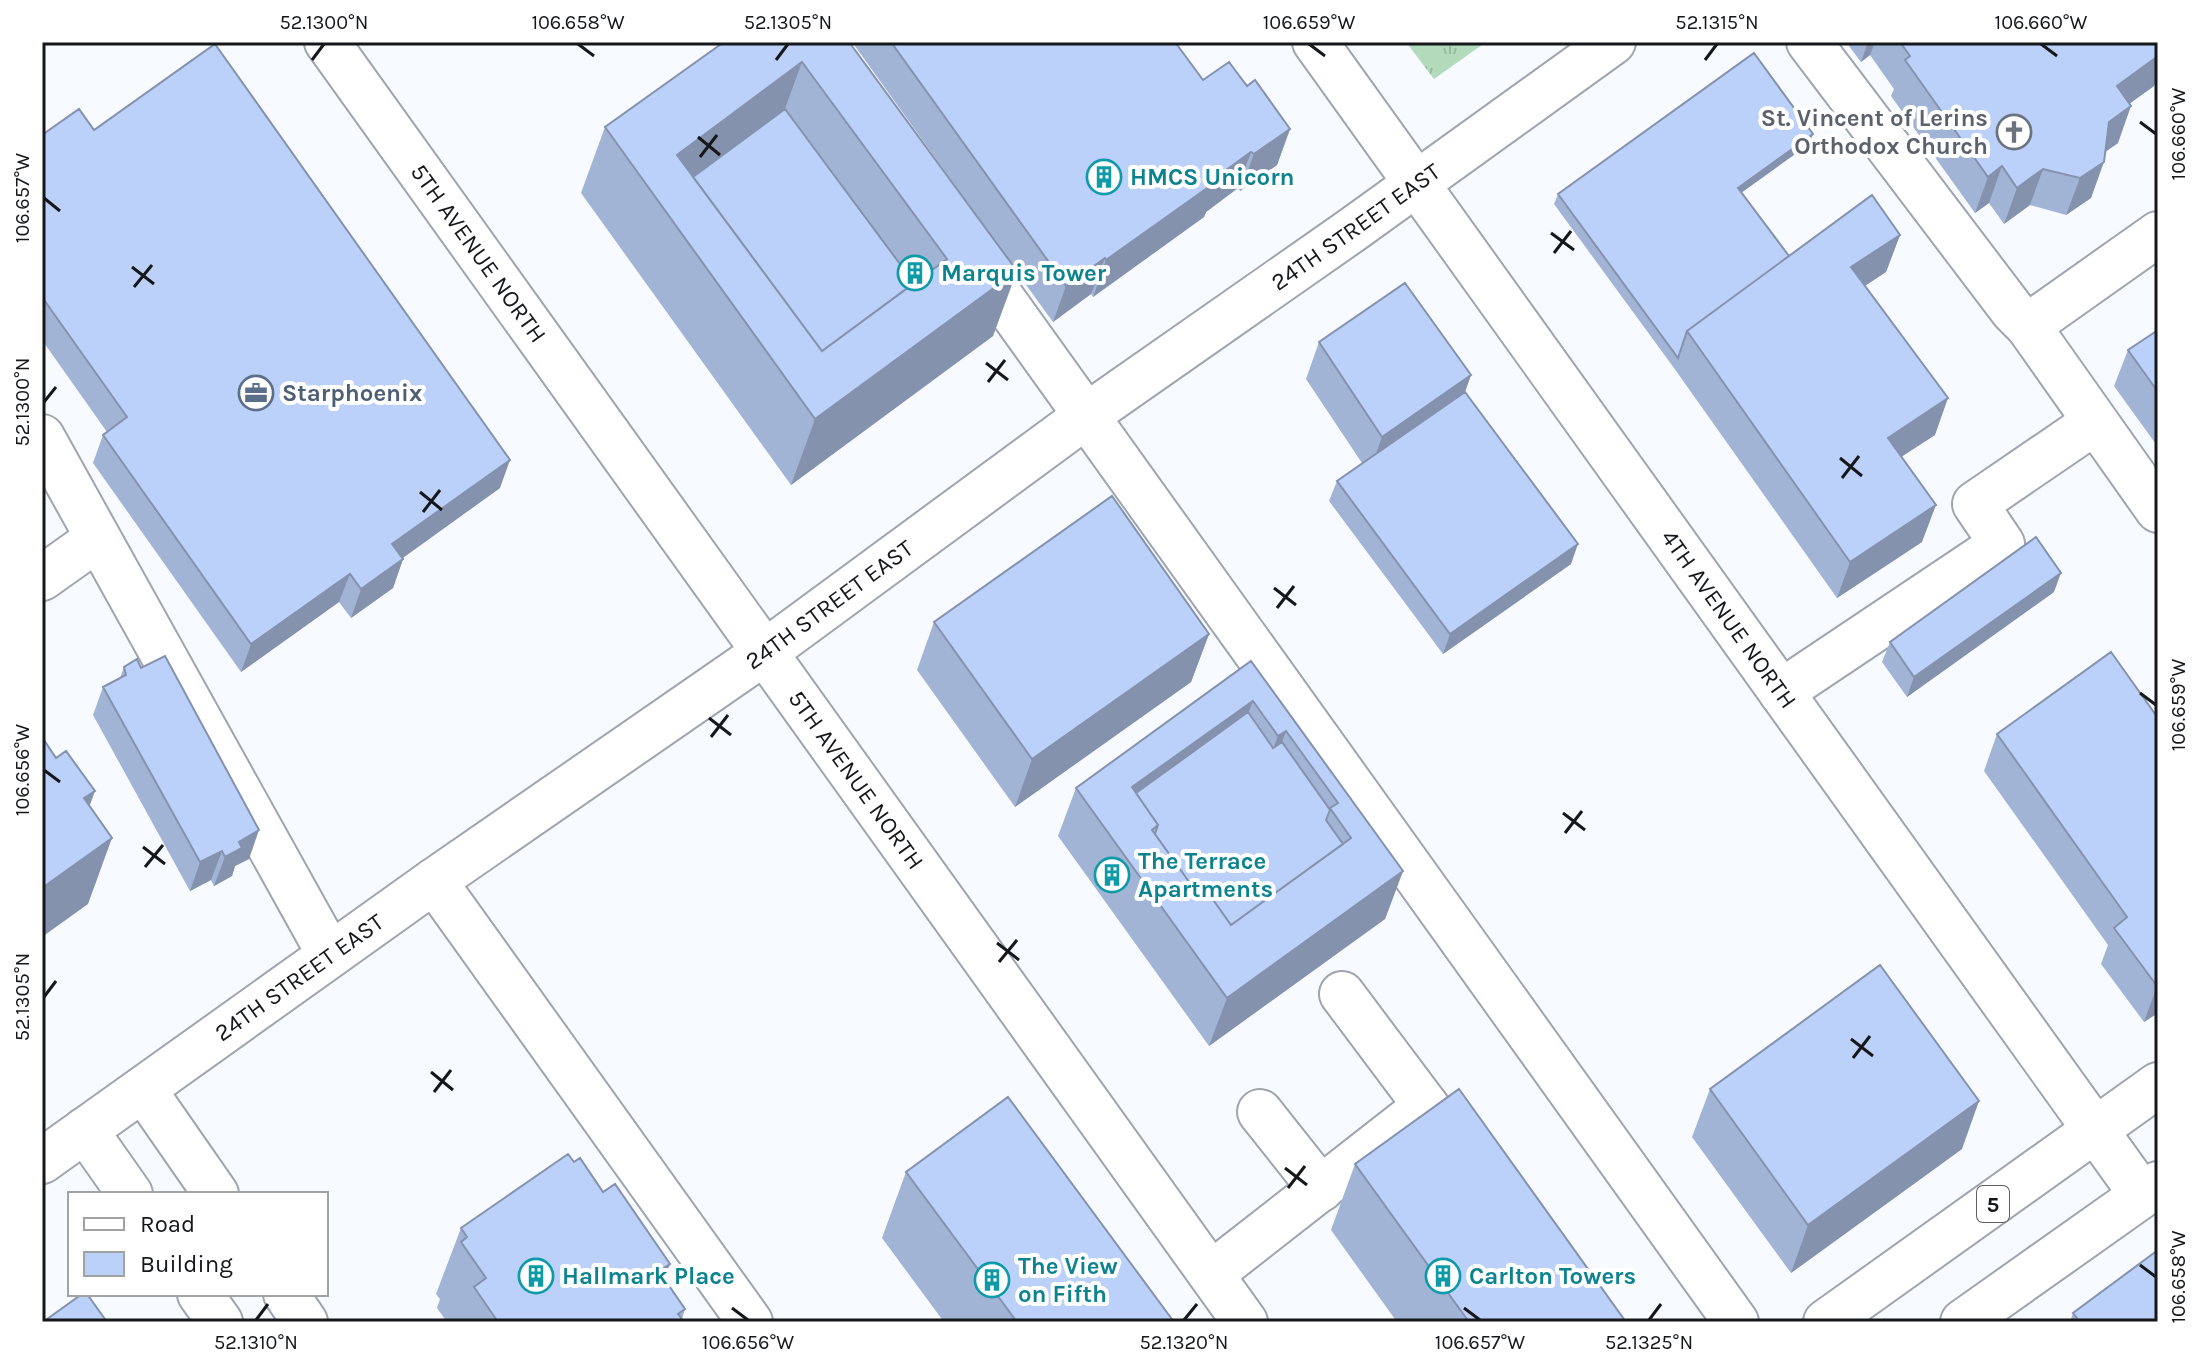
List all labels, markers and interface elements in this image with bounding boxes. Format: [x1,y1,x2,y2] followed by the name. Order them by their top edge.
[279,11,369,34] text: 52.1300°N
[531,11,625,34] text: 106.658°W
[744,11,832,34] text: 52.1305°N
[1263,11,1355,34] text: 106.659°W
[1675,11,1759,34] text: 52.1315°N
[1995,11,2088,34] text: 106.660°W
[2167,87,2190,180] text: 106.660°W
[1761,104,1988,160] place label: St. Vincent of Lerins Orthodox Church
[1995,113,2033,151] church icon: St. Vincent of Lerins Orthodox Church
[11,153,34,243] text: 106.657°W
[1266,157,1446,296] street label: 24TH STREET EAST
[405,158,552,348] street label: 5TH AVENUE NORTH
[1085,158,1123,196] building icon: HMCS Unicorn
[1130,163,1295,191] place label: HMCS Unicorn
[896,254,934,292] building icon: Marquis Tower
[941,259,1107,287] place label: Marquis Tower
[11,357,34,447] text: 52.1300°N
[237,374,275,412] office icon: Starphoenix
[282,379,422,407] place label: Starphoenix
[1655,524,1802,714] street label: 4TH AVENUE NORTH
[740,534,918,675] street label: 24TH STREET EAST
[2167,659,2190,751] text: 106.659°W
[783,685,930,875] street label: 5TH AVENUE NORTH
[11,724,34,816] text: 106.656°W
[1138,847,1273,903] place label: The Terrace Apartments
[1093,856,1131,894] building icon: The Terrace Apartments
[209,908,389,1047] street label: 24TH STREET EAST
[11,953,34,1041] text: 52.1305°N
[1977,1186,2009,1222] road number: 5
[68,1192,328,1296] legend
[140,1210,195,1238] text: Road
[2167,1230,2190,1324] text: 106.658°W
[140,1250,233,1278] text: Building
[1018,1252,1118,1308] place label: The View on Fifth
[517,1257,555,1295] building icon: Hallmark Place
[1424,1257,1462,1295] building icon: Carlton Towers
[973,1261,1011,1299] building icon: The View on Fifth
[562,1262,735,1290] place label: Hallmark Place
[1469,1262,1636,1290] place label: Carlton Towers
[214,1331,298,1354] text: 52.1310°N
[702,1331,794,1354] text: 106.656°W
[1140,1331,1228,1354] text: 52.1320°N
[1435,1331,1525,1354] text: 106.657°W
[1605,1331,1693,1354] text: 52.1325°N

